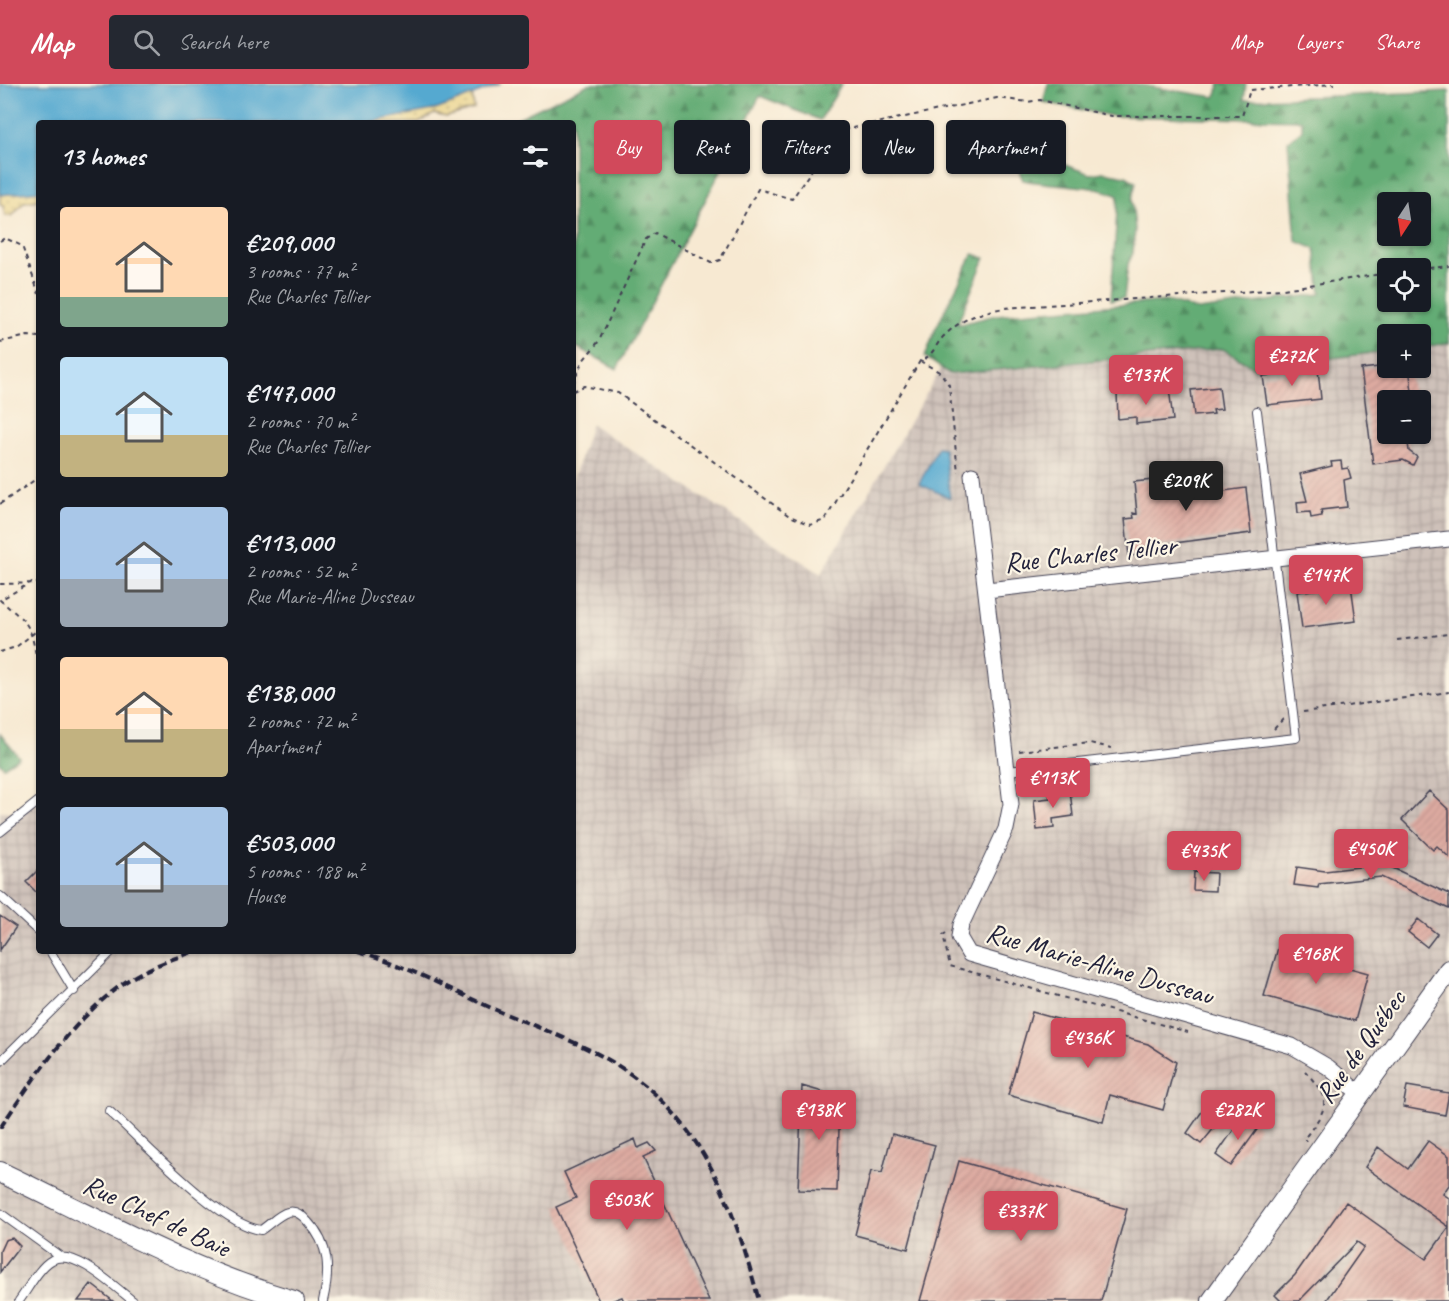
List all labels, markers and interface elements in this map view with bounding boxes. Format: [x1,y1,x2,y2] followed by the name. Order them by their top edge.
[109,15,529,69] search box
[30,25,73,60] text: Map
[130,26,163,59] icon: search
[178,28,268,56] text: Search here
[1230,29,1263,55] text: Map
[1296,29,1342,55] text: Layers
[1375,29,1419,55] text: Share
[594,120,662,174] chip: Buy
[674,120,750,174] chip: Rent
[762,120,850,174] chip: Filters
[862,120,934,174] chip: New
[946,120,1066,174] chip: Apartment
[60,140,145,173] text: 13 homes
[519,140,552,173] icon: filters
[1377,192,1431,246] north arrow
[1377,192,1431,444] map controls
[246,226,333,259] text: €209,000
[108,231,180,303] icon: home
[1377,258,1431,312] button: locate
[246,259,354,284] text: 3 rooms · 77 m²
[246,284,369,309] text: Rue Charles Tellier
[1377,324,1431,378] button: +
[1250,336,1334,387] pin: €272K
[1269,343,1315,368] text: €272K
[1104,355,1188,406] pin: €137K
[1123,362,1169,387] text: €137K
[246,376,333,409] text: €147,000
[108,381,180,453] icon: home
[1377,390,1431,444] button: −
[246,409,354,434] text: 2 rooms · 70 m²
[246,434,369,459] text: Rue Charles Tellier
[1144,461,1228,512] pin: €209K
[1163,468,1209,493] text: €209K
[246,526,333,559] text: €113,000
[1002,527,1181,580] street label: Rue Charles Tellier
[108,531,180,603] icon: home
[1284,555,1368,606] pin: €147K
[246,559,354,584] text: 2 rooms · 52 m²
[1303,562,1349,587] text: €147K
[246,584,414,609] text: Rue Marie-Aline Dusseau
[246,676,333,709] text: €138,000
[108,681,180,753] icon: home
[246,709,354,734] text: 2 rooms · 72 m²
[246,734,319,759] text: Apartment
[1011,758,1095,809] pin: €113K
[1030,765,1076,790] text: €113K
[246,826,333,859] text: €503,000
[1329,829,1413,880] pin: €450K
[108,831,180,903] icon: home
[1162,831,1246,882] pin: €435K
[1348,836,1394,861] text: €450K
[1181,838,1227,863] text: €435K
[246,859,363,884] text: 5 rooms · 188 m²
[246,884,285,909] text: House
[982,914,1219,1013] street label: Rue Marie-Aline Dusseau
[1274,934,1358,985] pin: €168K
[1293,941,1339,966] text: €168K
[1307,982,1414,1110] street label: Rue de Québec
[1046,1018,1130,1069] pin: €436K
[1065,1025,1111,1050] text: €436K
[777,1090,861,1141] pin: €138K
[1196,1090,1280,1141] pin: €282K
[796,1097,842,1122] text: €138K
[1215,1097,1261,1122] text: €282K
[78,1166,237,1265] street label: Rue Chef de Baie
[585,1180,669,1231] pin: €503K
[604,1187,650,1212] text: €503K
[979,1191,1063,1242] pin: €337K
[998,1198,1044,1223] text: €337K

